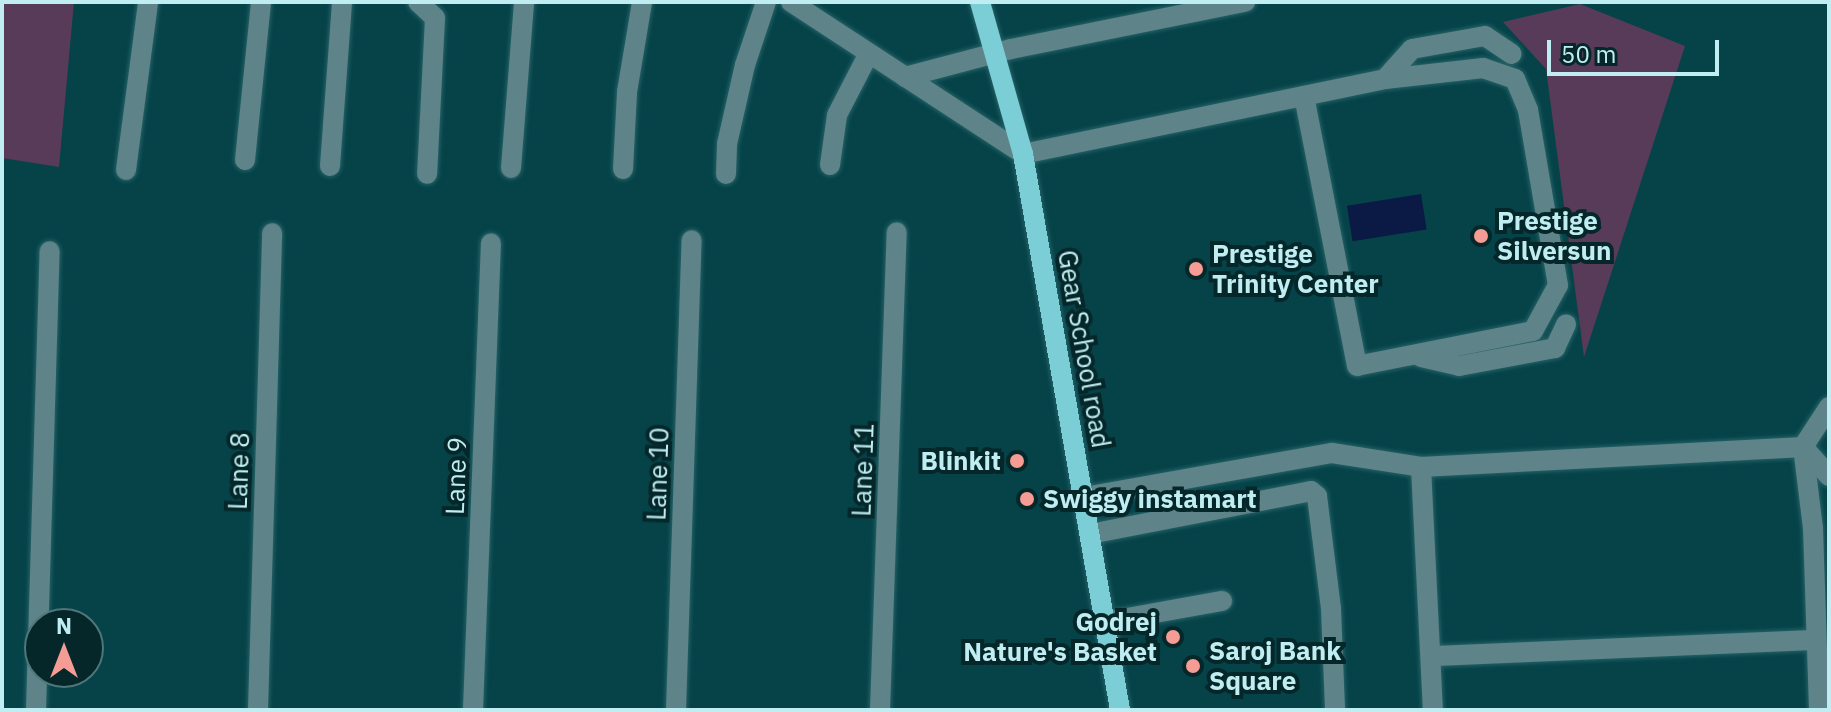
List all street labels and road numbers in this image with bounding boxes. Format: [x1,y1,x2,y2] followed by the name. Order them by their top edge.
[1051,248,1117,450] street label: Gear School road
[846,423,880,517] street label: Lane 11
[641,427,675,521] street label: Lane 10
[222,432,256,510] street label: Lane 8
[439,437,473,515] street label: Lane 9

